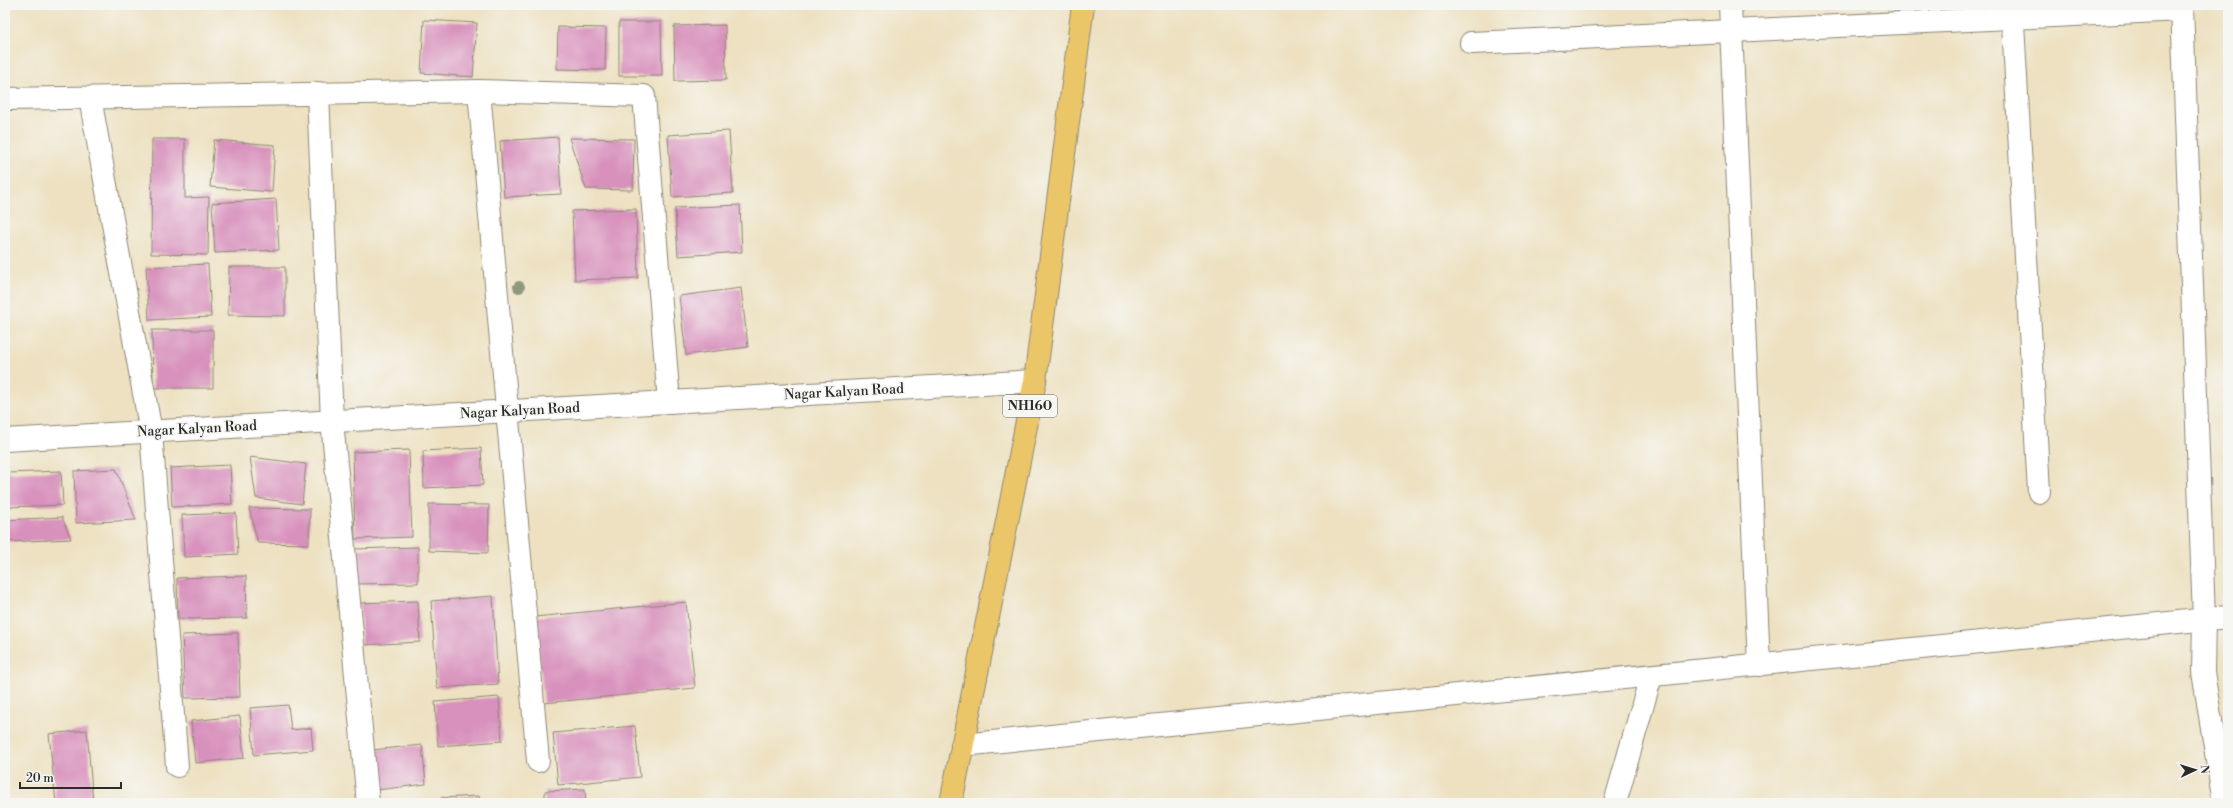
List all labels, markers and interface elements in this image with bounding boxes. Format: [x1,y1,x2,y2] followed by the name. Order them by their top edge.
[784,380,904,404] street label: Nagar Kalyan Road
[1003,395,1057,417] road number: NH160
[460,399,580,423] street label: Nagar Kalyan Road
[137,417,257,441] street label: Nagar Kalyan Road
[2175,750,2215,790] north arrow
[20,764,121,790] scale bar
[2197,765,2211,774] text: N
[26,771,54,786] text: 20 m

